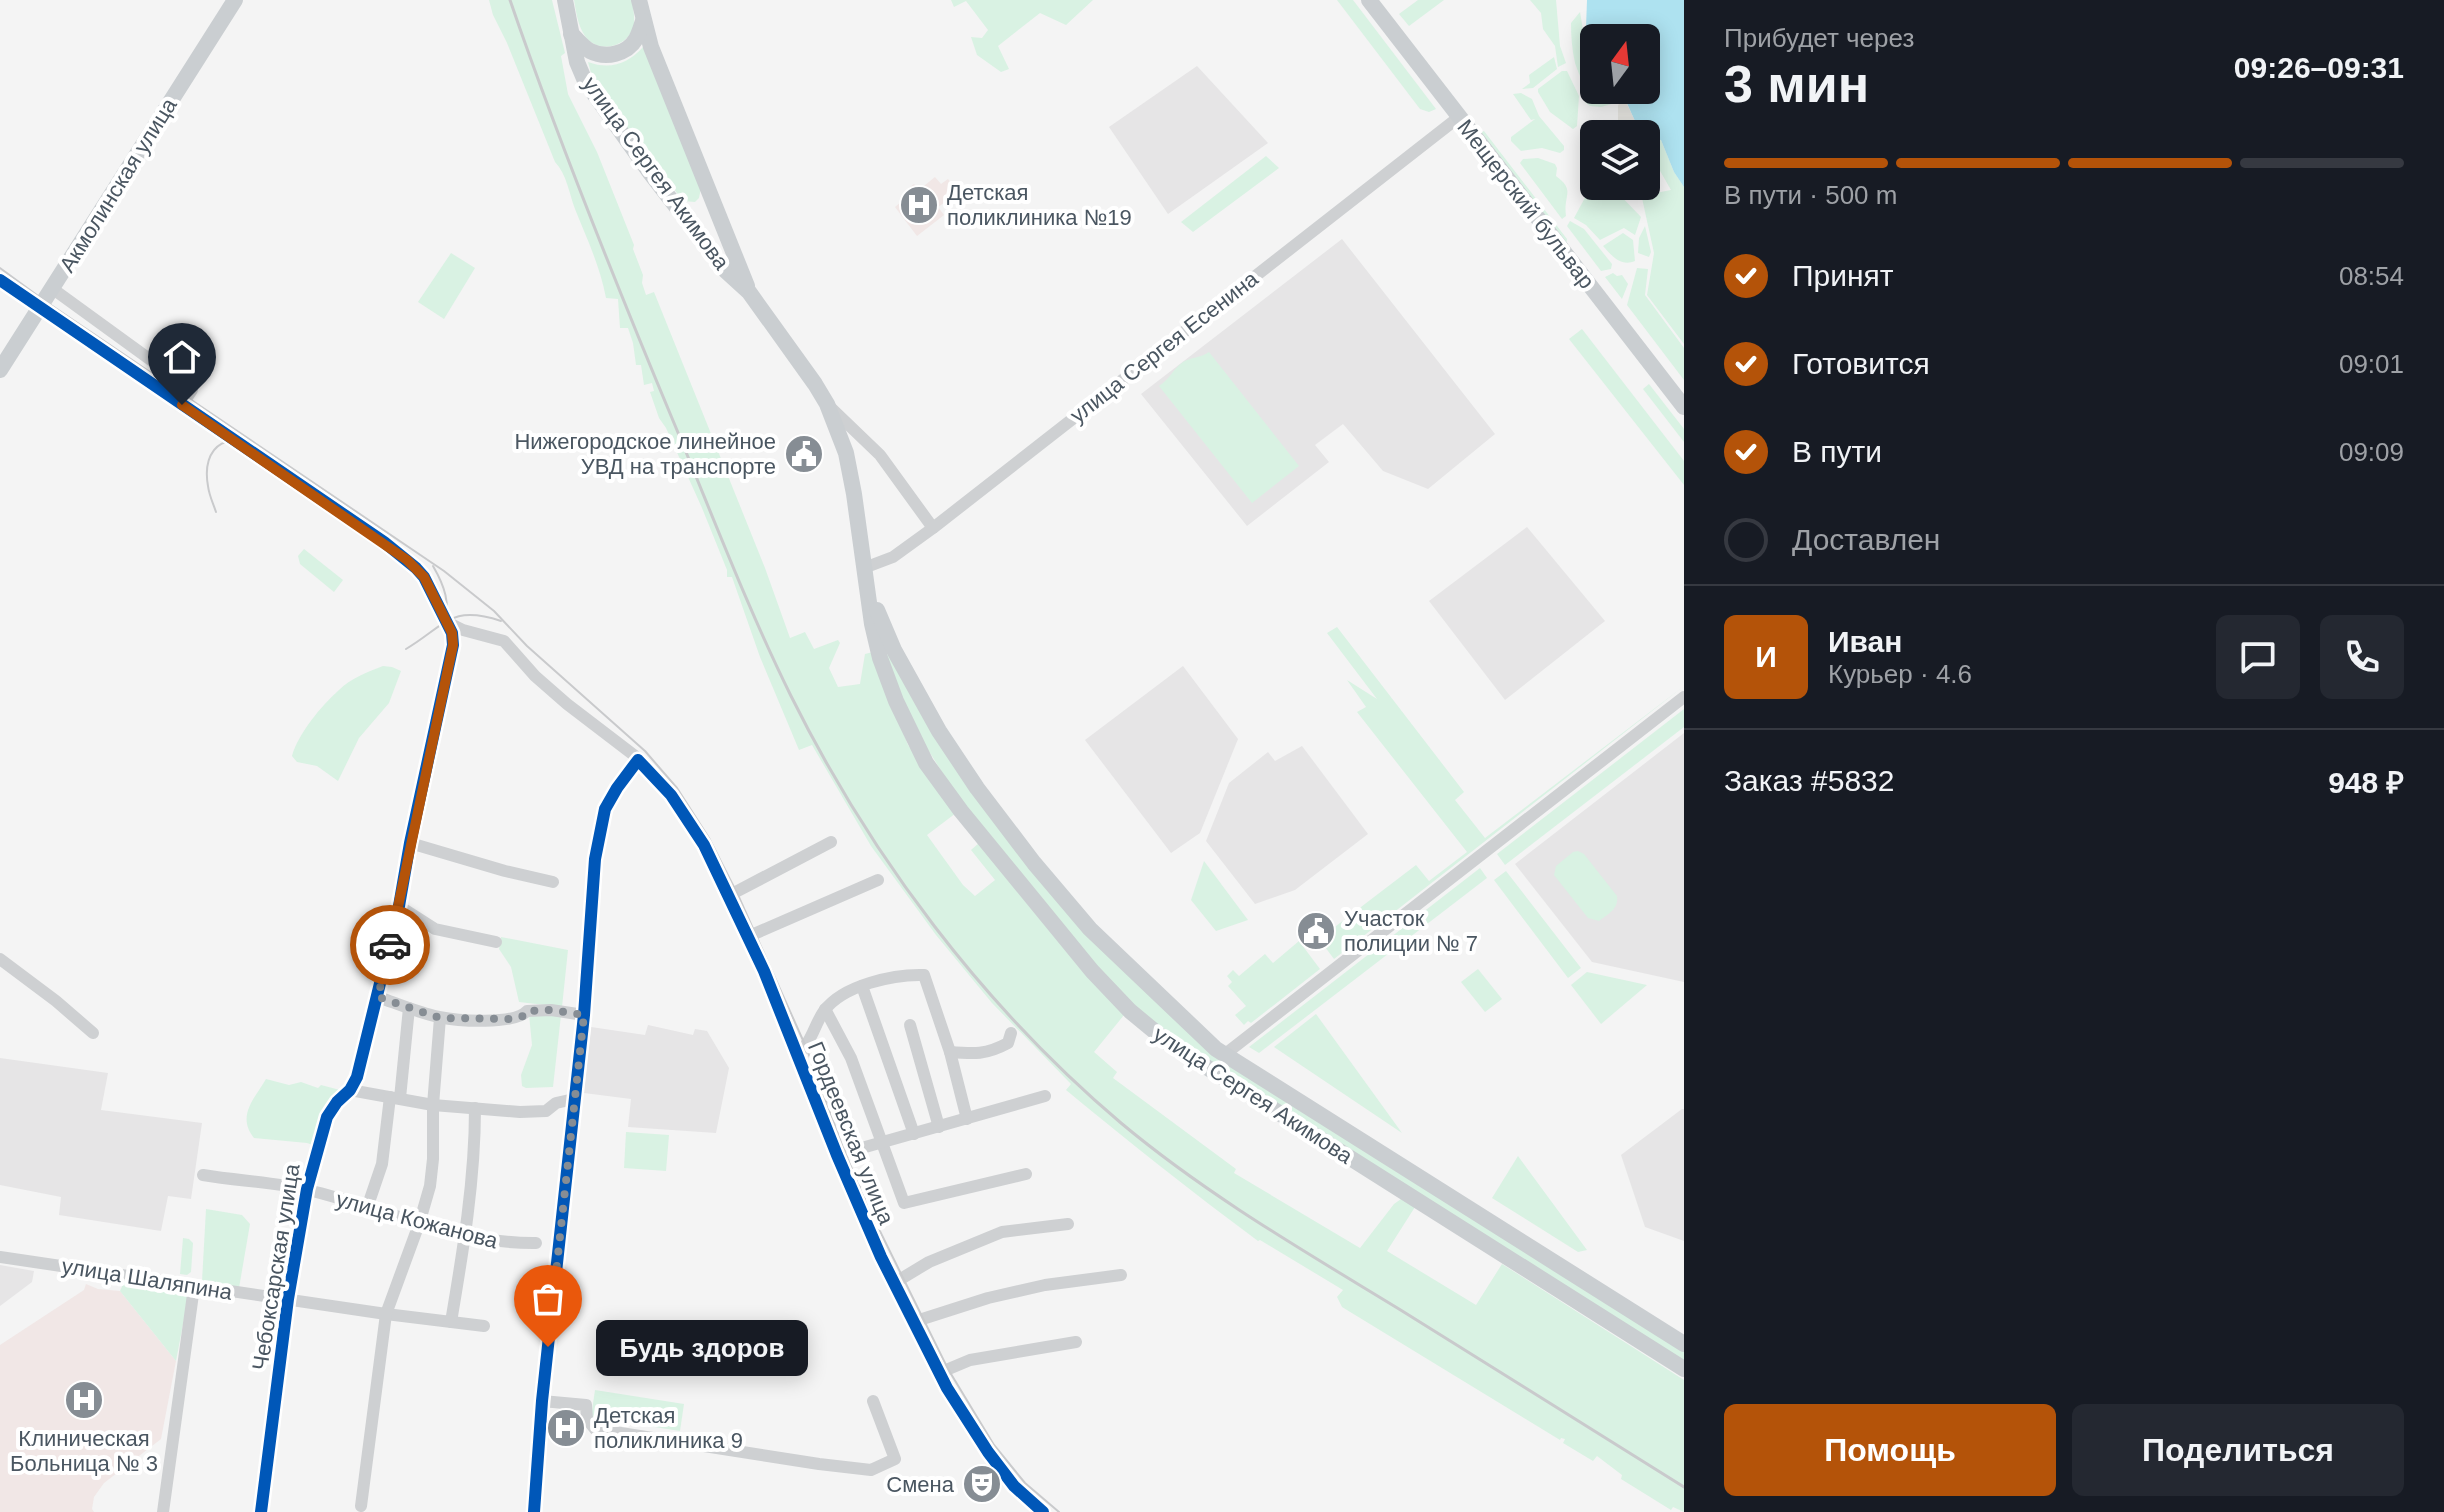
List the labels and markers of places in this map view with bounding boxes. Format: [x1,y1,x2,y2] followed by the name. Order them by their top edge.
[947,180,1132,230] place label: Детская поликлиника №19
[898,184,940,226] hospital icon: Детская поликлиника №19
[148,323,216,405] pin
[514,429,776,479] place label: Нижегородское линейное УВД на транспорте
[783,433,825,475] public building icon: Нижегородское линейное УВД на транспорте
[1344,906,1478,956] place label: Участок полиции № 7
[1295,910,1337,952] public building icon: Участок полиции № 7
[514,1265,582,1347] pin
[596,1319,808,1375] callout: Будь здоров
[63,1379,105,1421] hospital icon: Клиническая Больница № 3
[594,1403,743,1453] place label: Детская поликлиника 9
[545,1407,587,1449] hospital icon: Детская поликлиника 9
[10,1426,158,1476] place label: Клиническая Больница № 3
[961,1463,1003,1505] theatre icon: Смена
[886,1472,955,1497] place label: Смена

